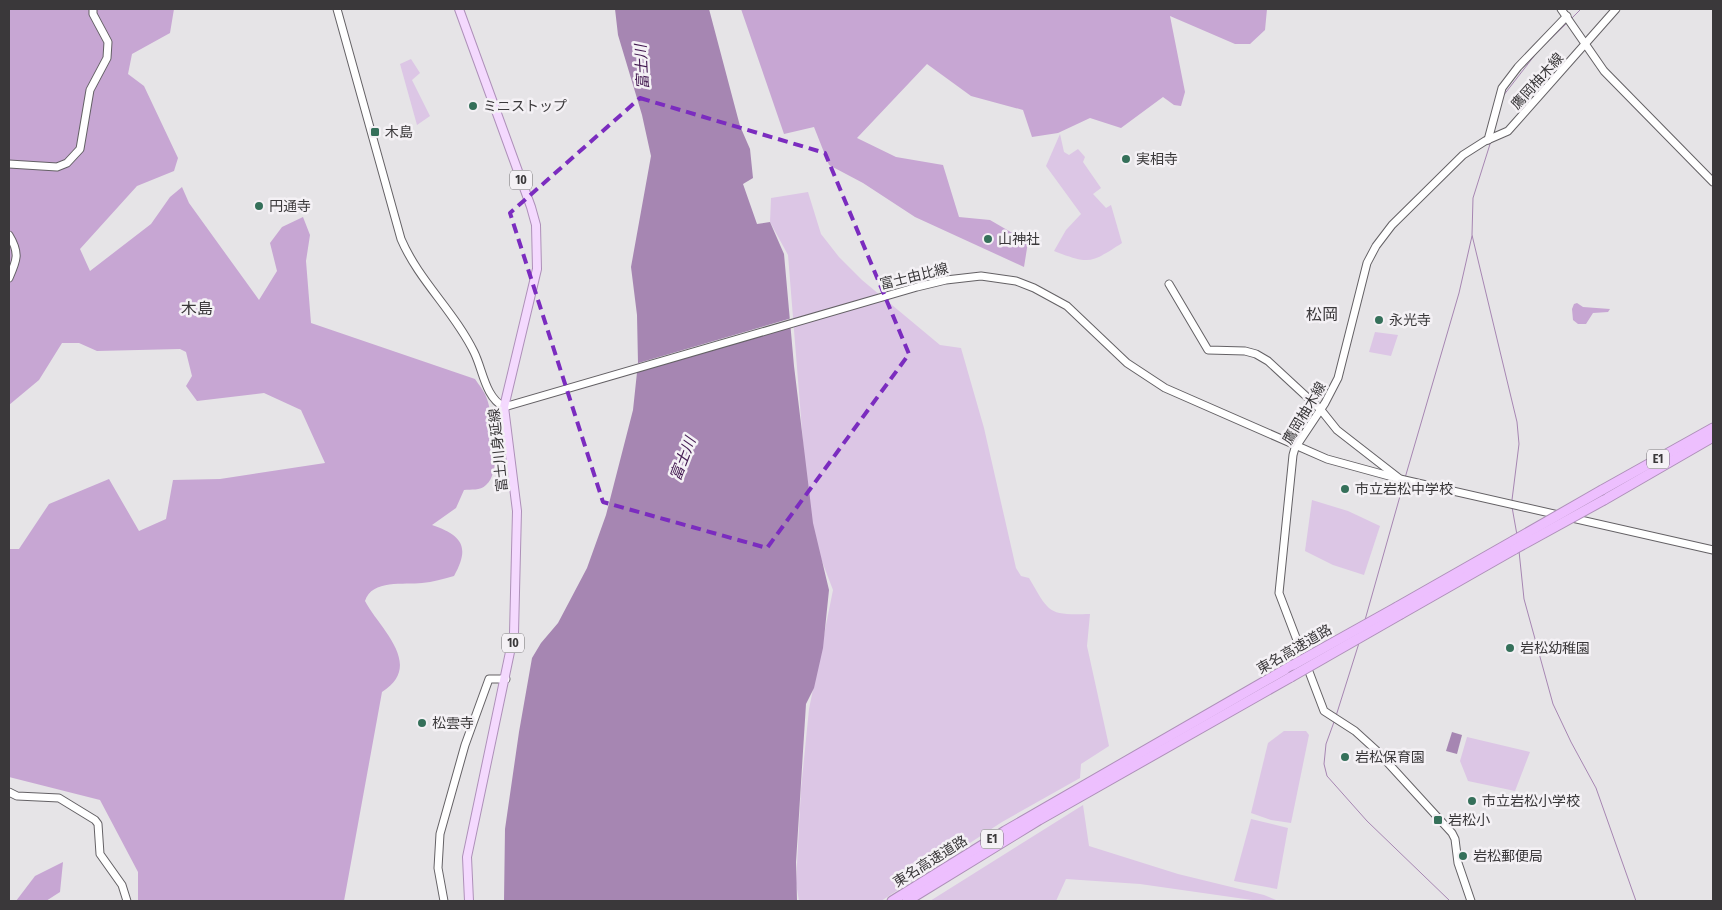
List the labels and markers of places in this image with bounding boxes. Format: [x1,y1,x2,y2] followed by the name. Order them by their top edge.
[483,98,567,115] place label: ミニストップ
[467,100,479,112] marker: ミニストップ
[385,124,413,141] place label: 木島
[369,126,381,138] marker: 木島
[1136,151,1178,168] place label: 実相寺
[1120,153,1132,165] marker: 実相寺
[269,198,311,215] place label: 円通寺
[253,200,265,212] marker: 円通寺
[998,231,1040,248] place label: 山神社
[982,233,994,245] marker: 山神社
[1389,312,1431,329] place label: 永光寺
[1373,314,1385,326] marker: 永光寺
[1355,481,1453,498] place label: 市立岩松中学校
[1339,483,1351,495] marker: 市立岩松中学校
[1520,640,1590,657] place label: 岩松幼稚園
[1504,642,1516,654] marker: 岩松幼稚園
[432,715,474,732] place label: 松雲寺
[416,717,428,729] marker: 松雲寺
[1355,749,1425,766] place label: 岩松保育園
[1339,751,1351,763] marker: 岩松保育園
[1482,793,1580,810] place label: 市立岩松小学校
[1466,795,1478,807] marker: 市立岩松小学校
[1448,812,1490,829] place label: 岩松小
[1432,814,1444,826] marker: 岩松小
[1473,848,1543,865] place label: 岩松郵便局
[1457,850,1469,862] marker: 岩松郵便局

